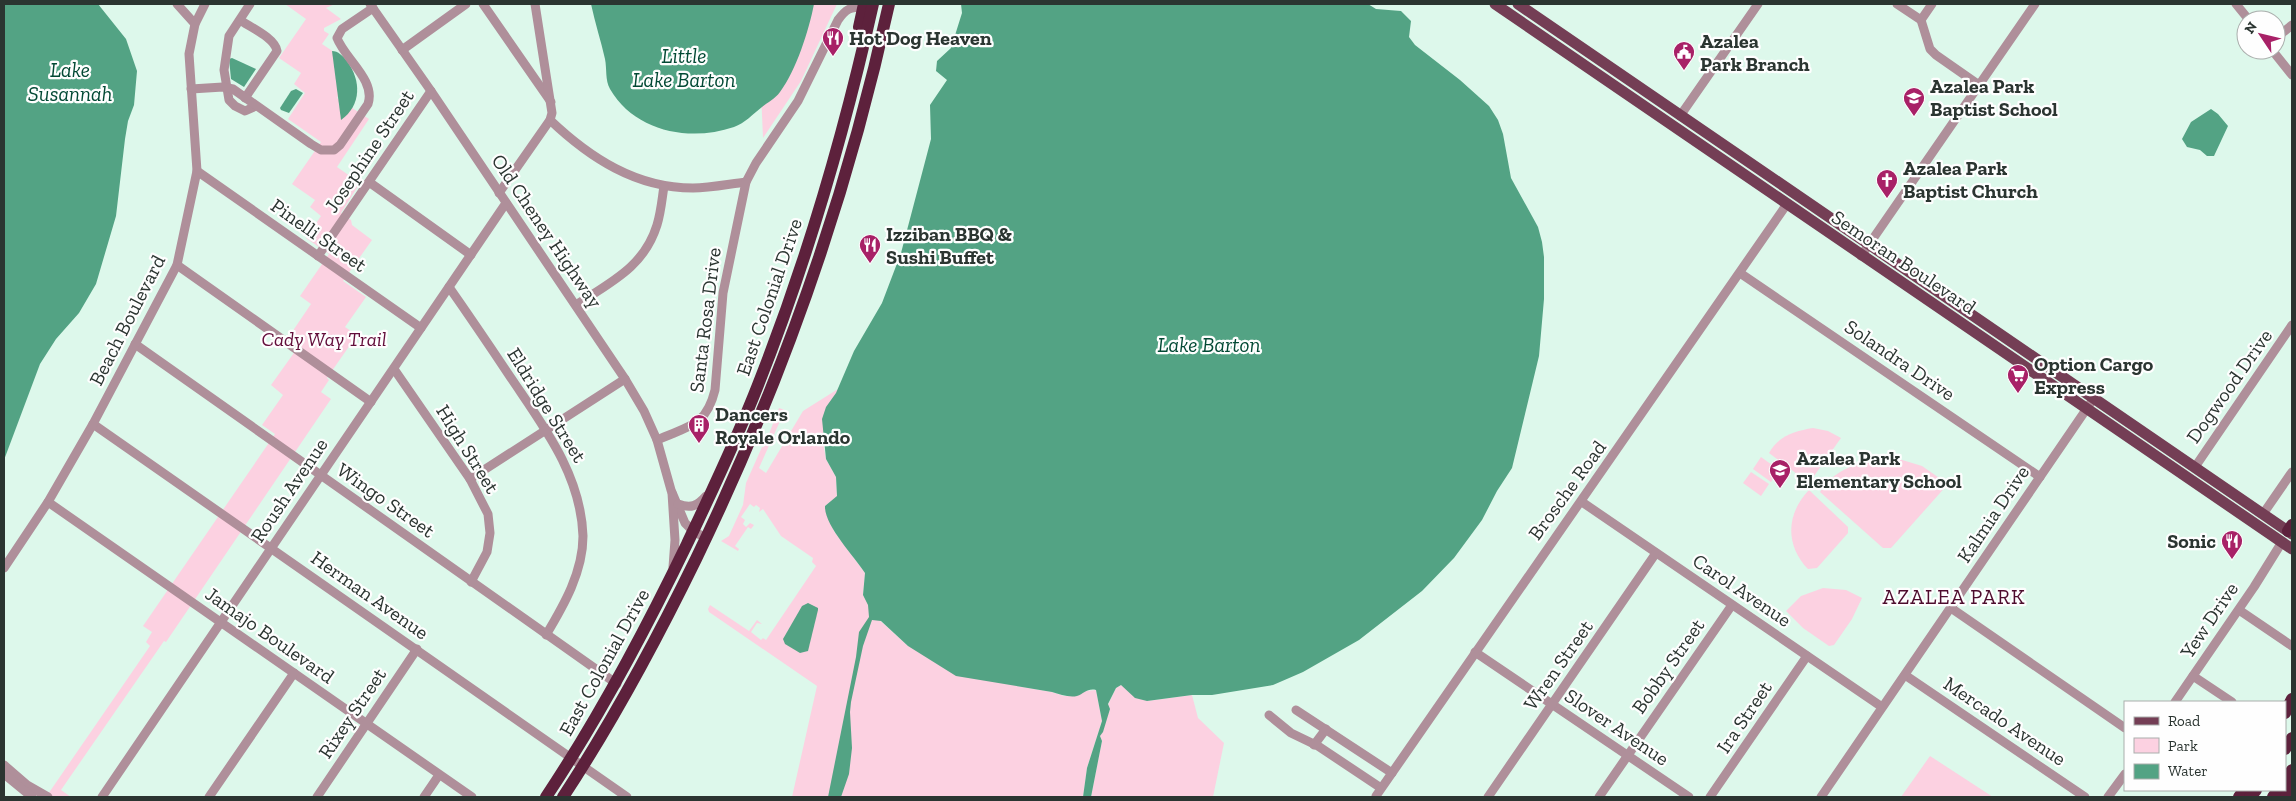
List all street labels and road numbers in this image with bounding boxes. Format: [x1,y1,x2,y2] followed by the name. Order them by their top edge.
[319,85,419,217] street label: Josephine Street
[487,149,608,313] street label: Old Cheney Highway
[266,193,372,277] street label: Pinelli Street
[1827,205,1981,319] street label: Semoran Boulevard
[731,215,807,379] street label: East Colonial Drive
[684,246,726,394] street label: Santa Rosa Drive
[84,251,170,389] street label: Beach Boulevard
[1840,314,1960,406] street label: Solandra Drive
[2181,324,2277,448] street label: Dogwood Drive
[502,343,592,467] street label: Eldridge Street
[431,400,505,498] street label: High Street
[245,433,333,547] street label: Roush Avenue
[1523,436,1611,544] street label: Brosche Road
[332,458,440,543] street label: Wingo Street
[1952,461,2034,567] street label: Kalmia Drive
[307,546,433,644] street label: Herman Avenue
[1688,548,1796,632] street label: Carol Avenue
[2174,577,2243,663] street label: Yew Drive
[201,582,339,688] street label: Jamajo Boulevard
[554,584,654,740] street label: East Colonial Drive
[1627,613,1710,718] street label: Bobby Street
[1518,615,1598,715] street label: Wren Street
[313,663,391,763] street label: Rixey Street
[1939,671,2071,771] street label: Mercado Avenue
[1711,676,1777,758] street label: Ira Street
[1560,683,1674,771] street label: Slover Avenue

